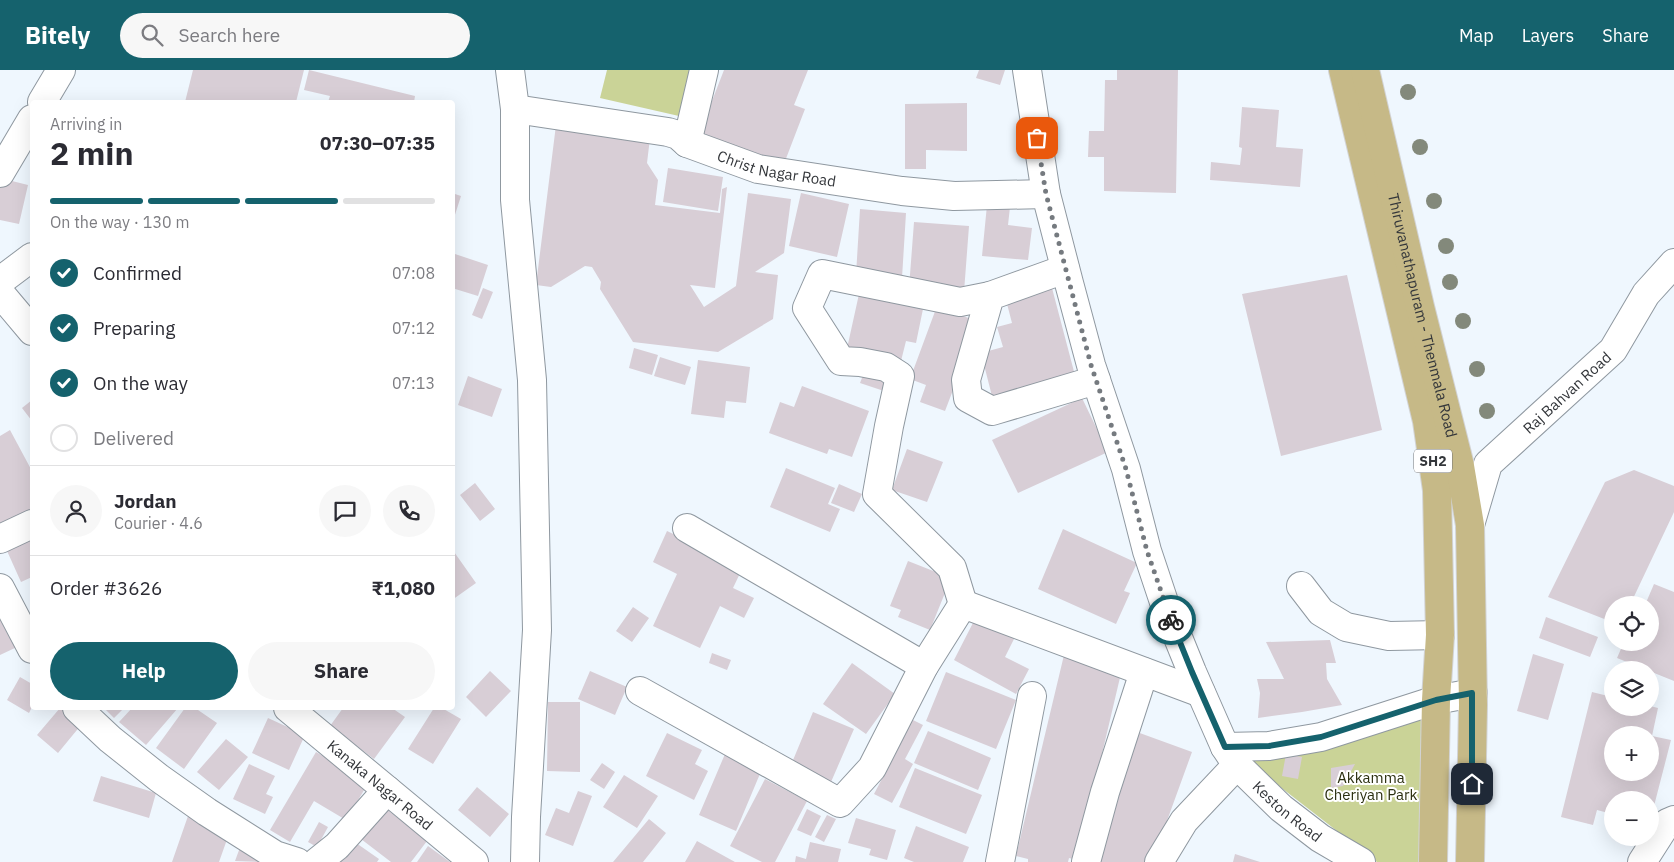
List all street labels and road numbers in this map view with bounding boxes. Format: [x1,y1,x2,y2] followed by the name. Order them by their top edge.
[715,145,837,190] street label: Christ Nagar Road
[1384,191,1462,439] street label: Thiruvanathapuram - Thenmala Road
[1519,347,1615,437] street label: Raj Bahvan Road
[1414,450,1452,472] road number: SH2
[324,735,437,834] street label: Kanaka Nagar Road
[1249,777,1326,846] street label: Keston Road

